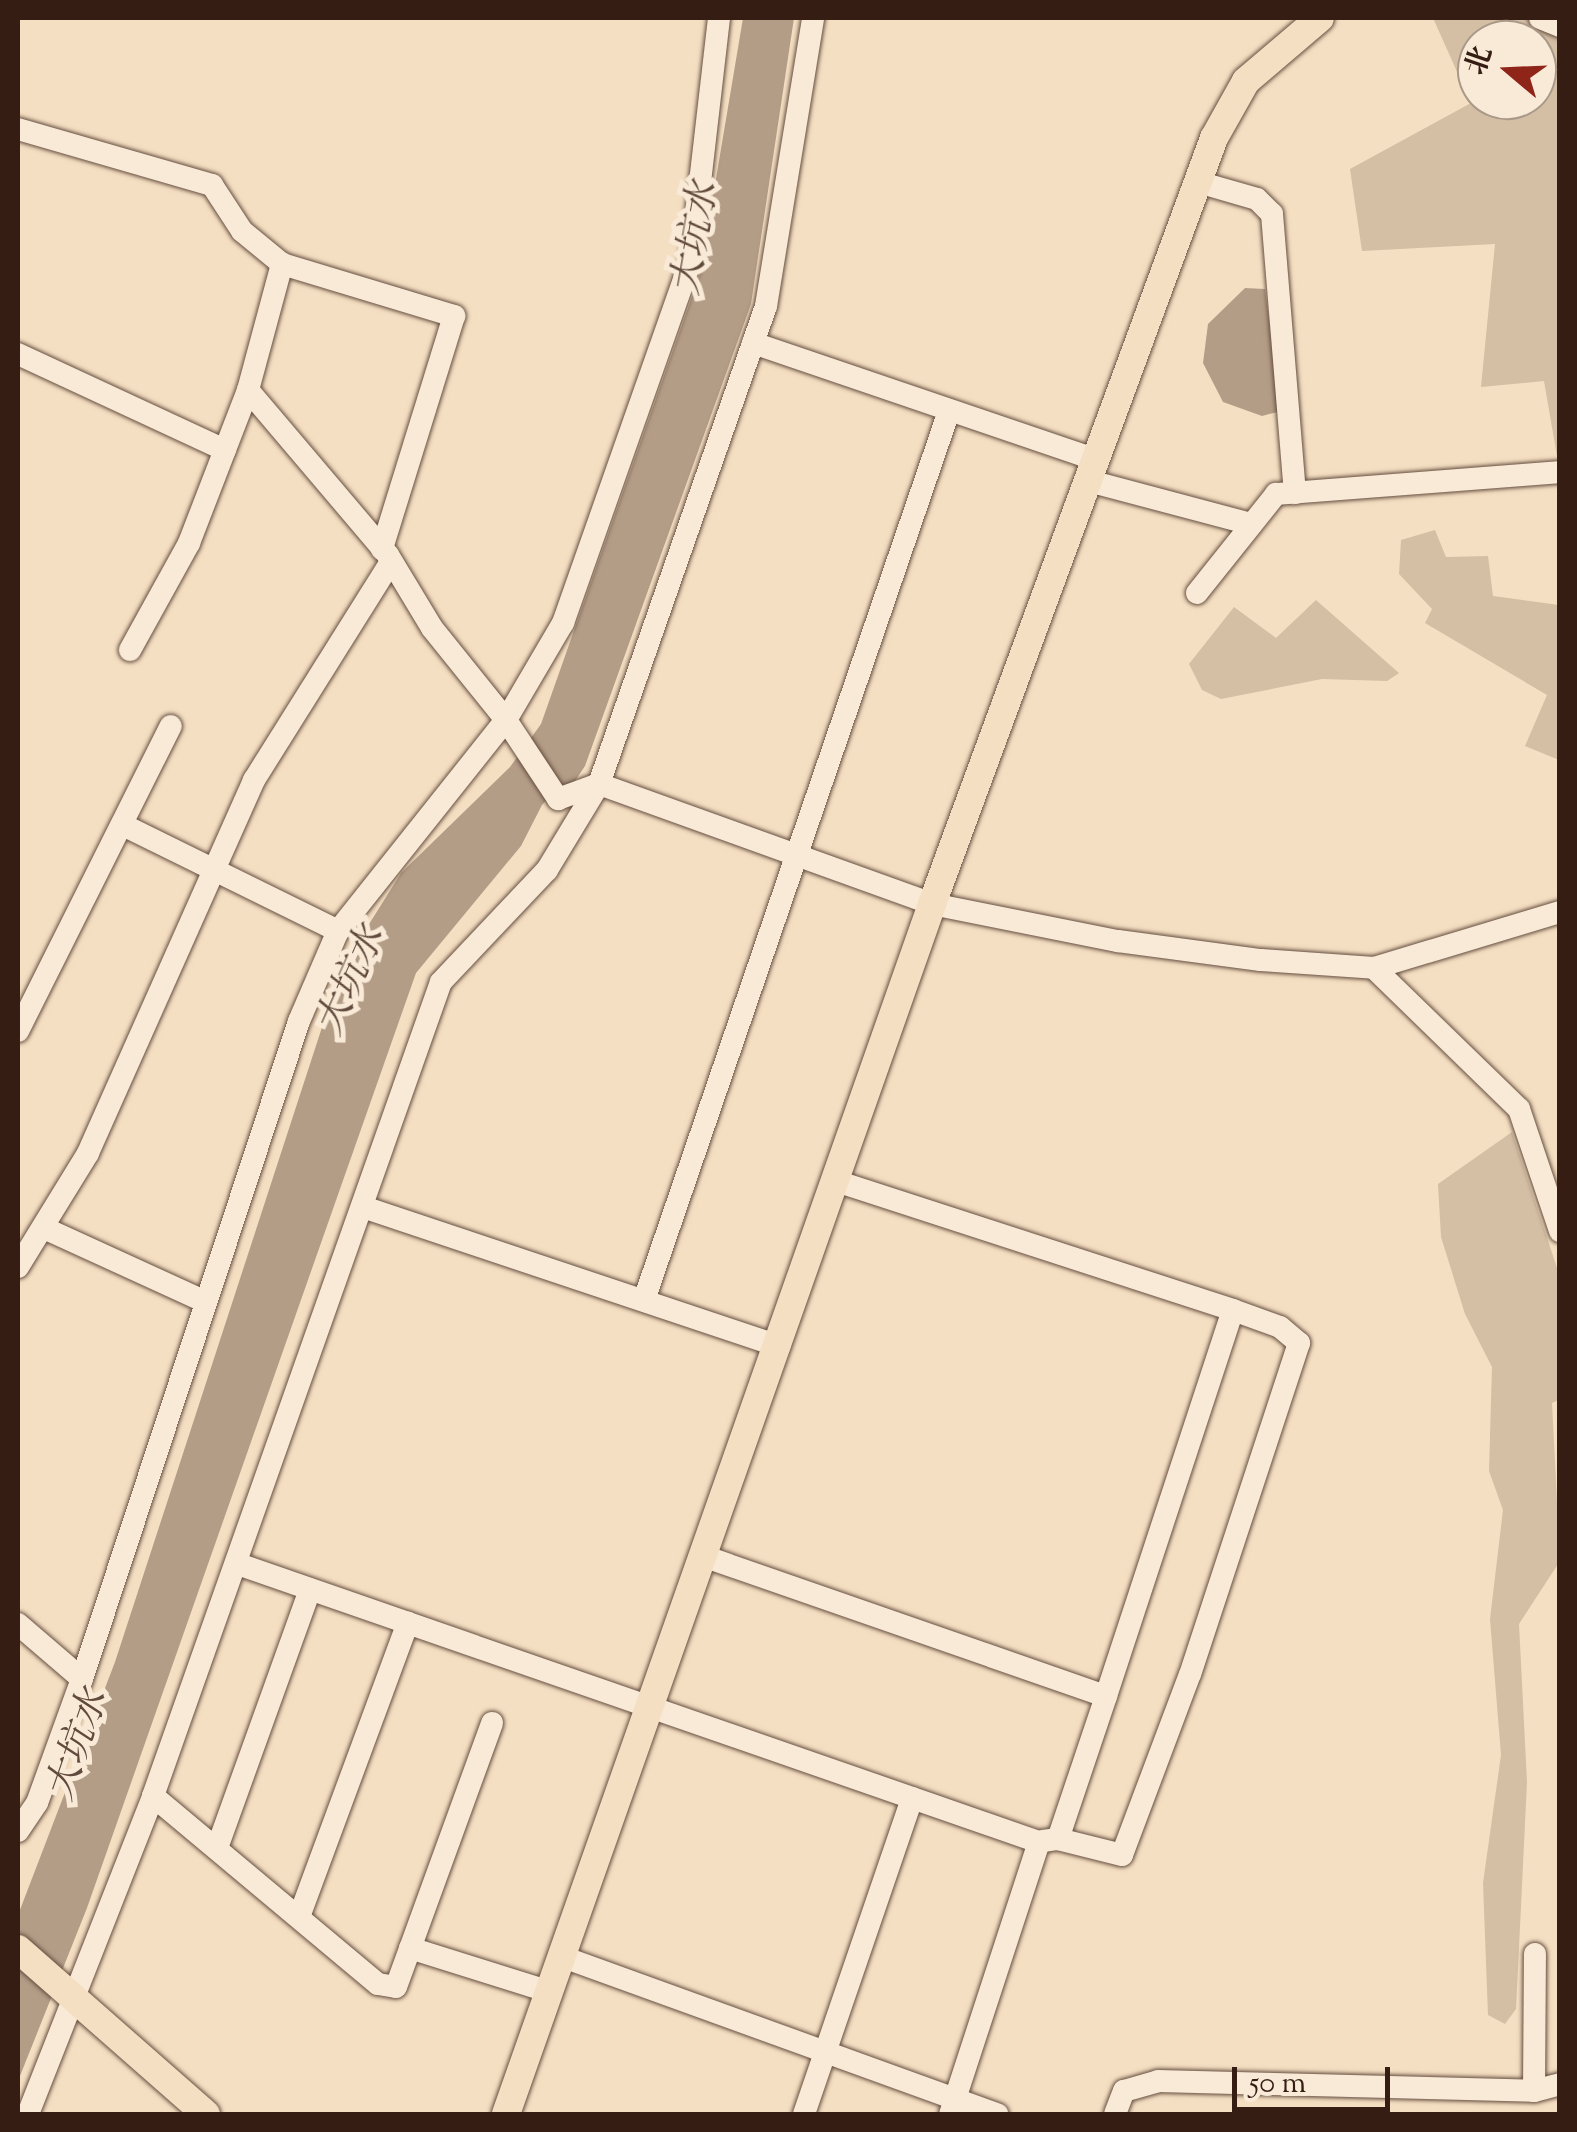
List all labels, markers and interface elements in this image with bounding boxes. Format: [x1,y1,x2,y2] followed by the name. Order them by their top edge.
[1457,20,1557,120] north arrow
[1457,41,1504,81] text: 北
[666,179,730,299] water label: 大坑水
[309,921,397,1043] water label: 大坑水
[40,1685,120,1807] water label: 大坑水
[1237,2047,1394,2109] scale bar
[1249,2063,1306,2106] text: 50 m

